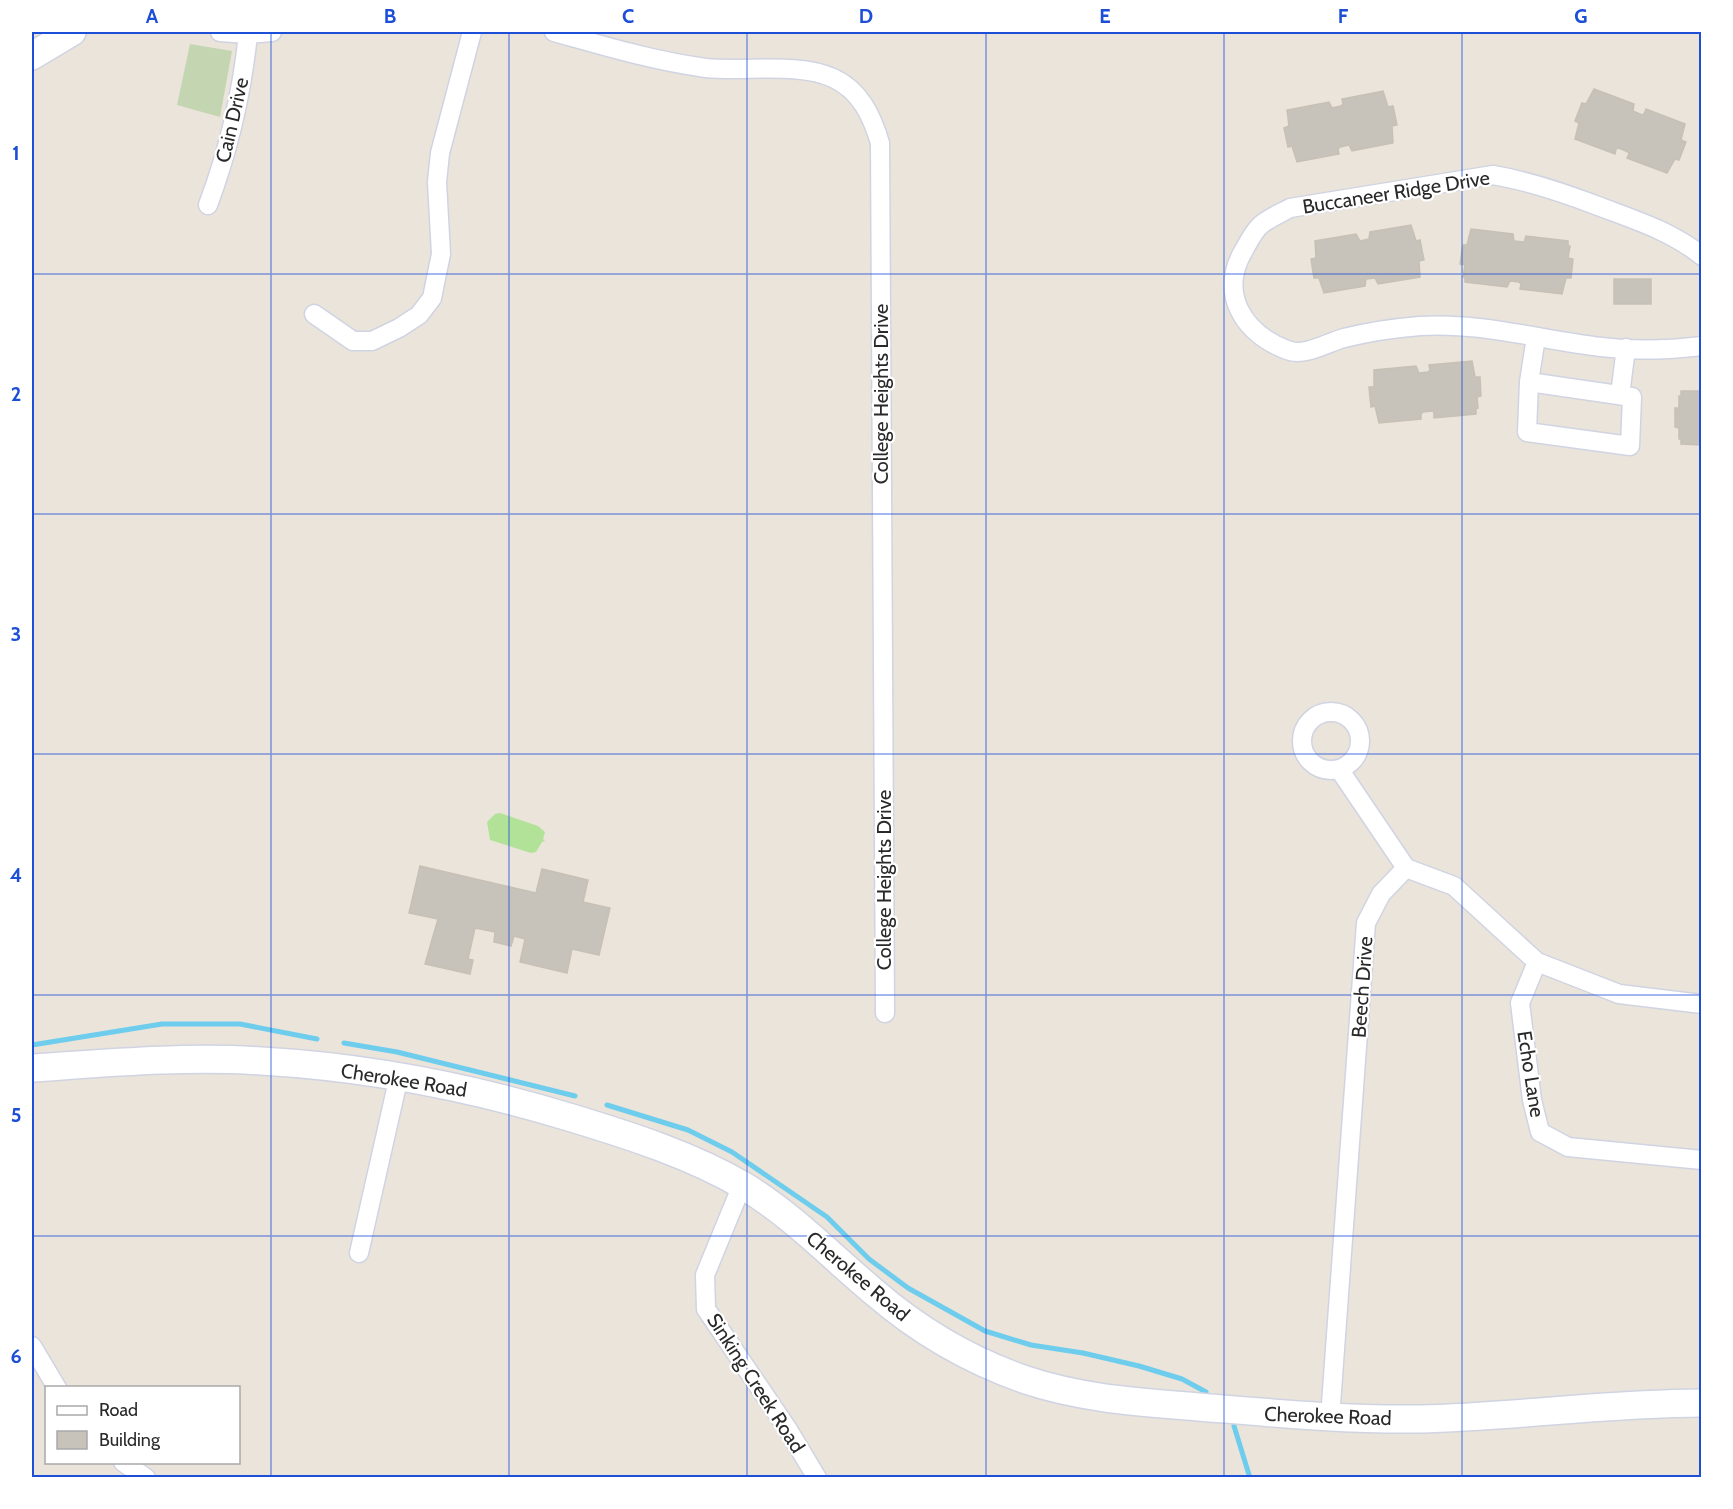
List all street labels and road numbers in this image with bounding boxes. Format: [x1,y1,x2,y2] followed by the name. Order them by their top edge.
[211,75,253,165] street label: Cain Drive
[1301,165,1491,219] street label: Buccaneer Ridge Drive
[869,304,893,484] street label: College Heights Drive
[872,790,896,970] street label: College Heights Drive
[1346,935,1378,1039] street label: Beech Drive
[1512,1029,1550,1119] street label: Echo Lane
[339,1058,469,1102] street label: Cherokee Road
[802,1226,914,1326] street label: Cherokee Road
[702,1309,810,1457] street label: Sinking Creek Road
[1264,1402,1392,1430] street label: Cherokee Road

